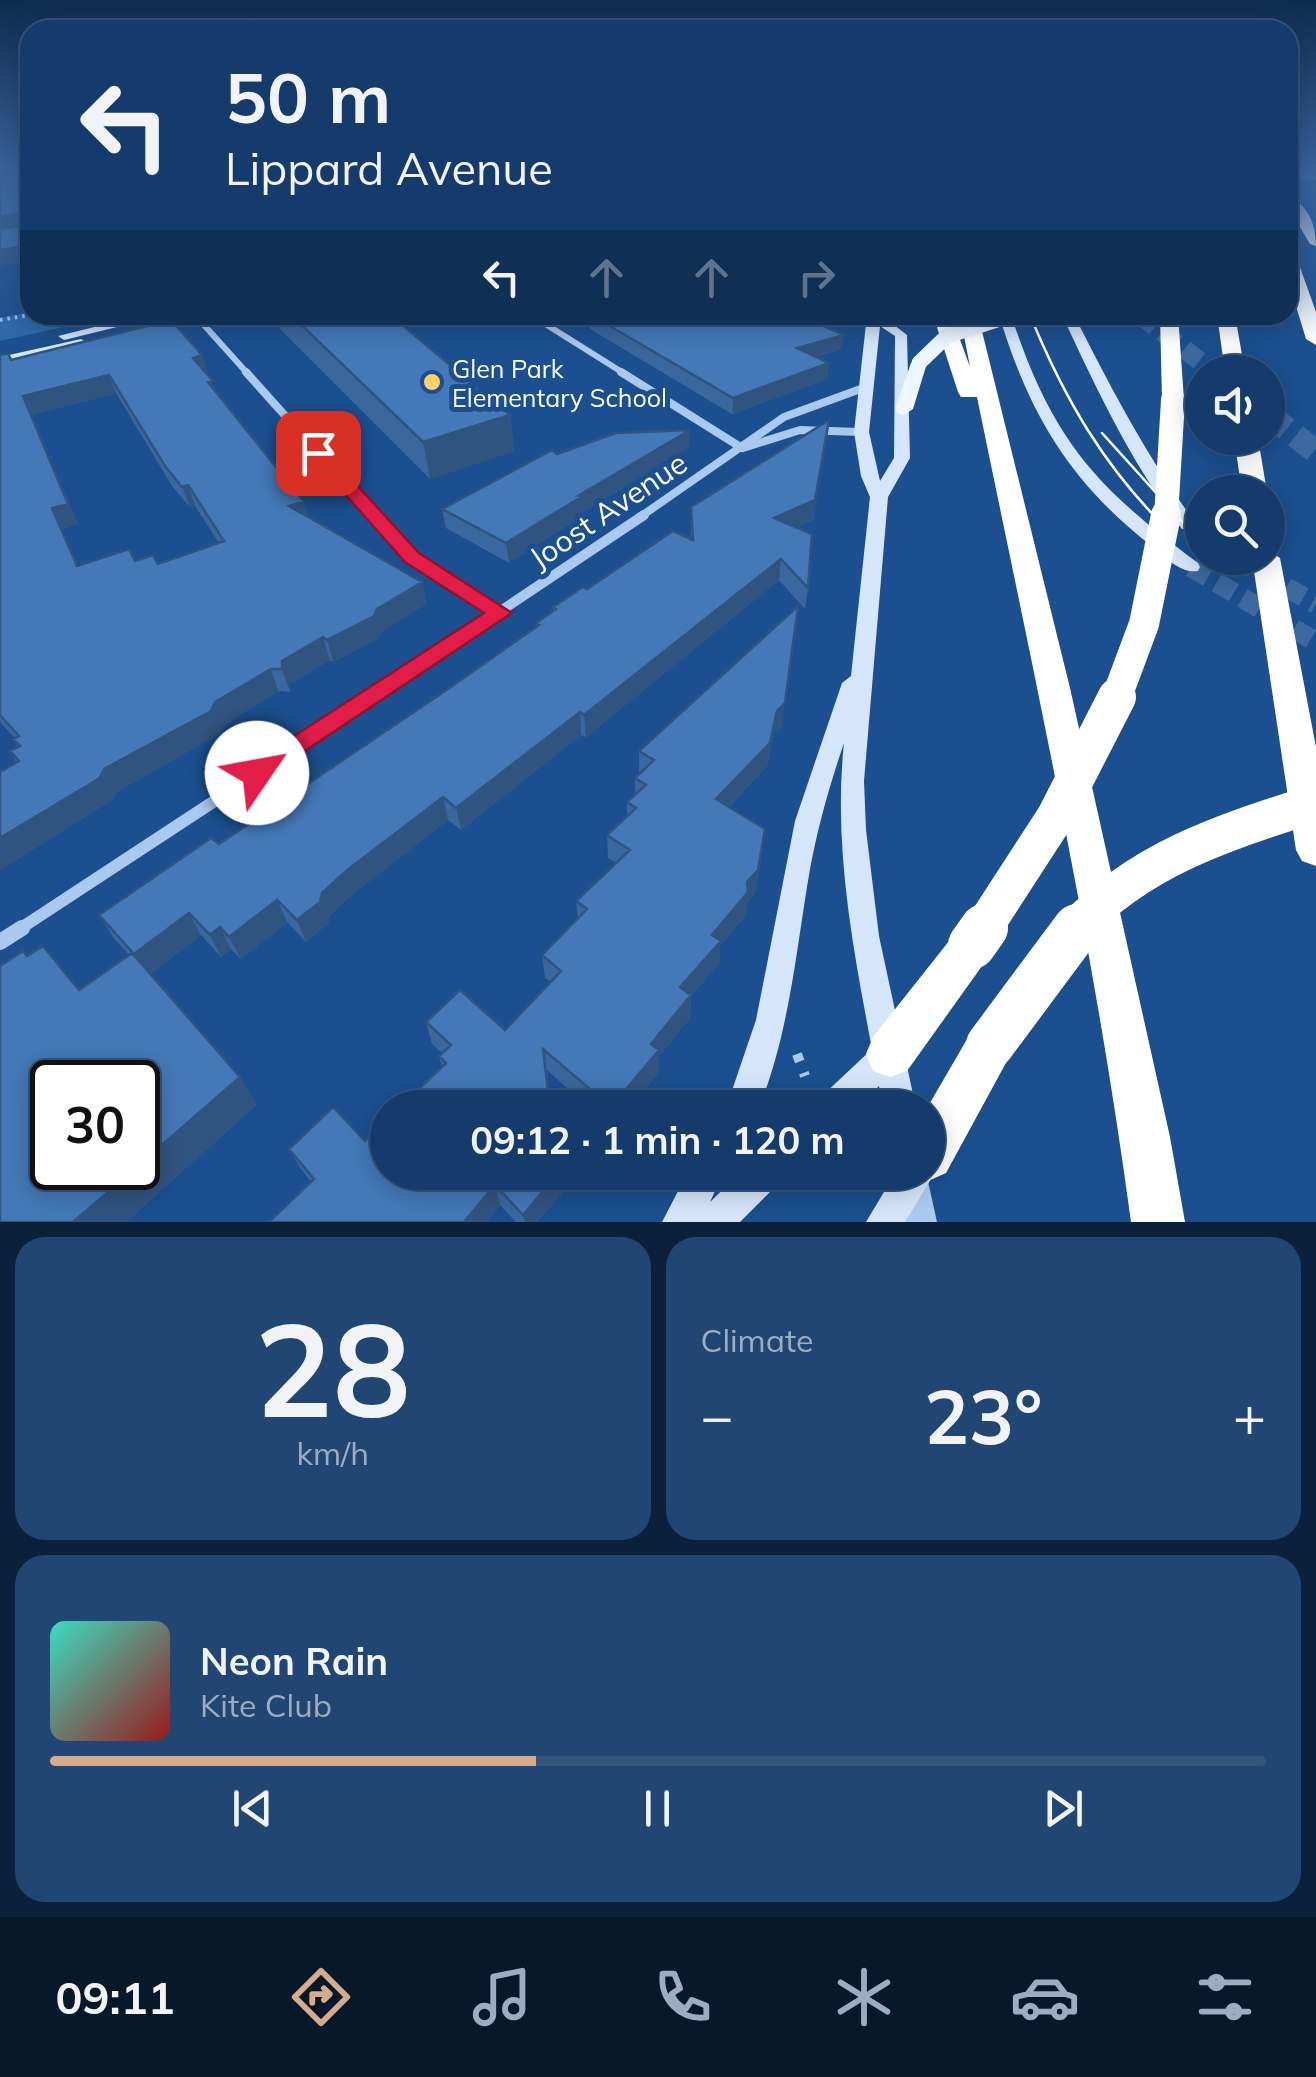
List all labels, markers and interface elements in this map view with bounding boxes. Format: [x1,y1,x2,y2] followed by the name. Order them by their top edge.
[225,53,391,141] text: 50 m
[60,60,190,190] icon: left
[225,140,553,196] text: Lippard Avenue
[474,250,529,305] icon: left
[579,250,634,305] icon: ahead
[684,250,739,305] icon: ahead
[789,250,844,305] icon: right
[452,353,667,413] place label: Glen Park Elementary School
[1185,355,1285,575] map controls
[1185,355,1285,455] button: sound
[421,371,443,393] marker: Glen Park Elementary School
[276,411,361,496] pin
[291,426,346,481] icon: arrive
[522,443,694,577] street label: Joost Avenue
[1185,475,1285,575] button: search
[205,721,309,825] position arrow
[30,1060,160,1190] speed limit sign: 30
[470,1116,845,1164] text: 09:12 · 1 min · 120 m
[255,1286,411,1450] text: 28
[701,1320,813,1360] text: Climate
[924,1369,1042,1463] text: 23°
[701,1381,734,1450] text: −
[1233,1381,1266,1450] text: +
[297,1433,369,1473] text: km/h
[200,1637,388,1685] text: Neon Rain
[200,1685,332,1725] text: Kite Club
[225,1781,280,1836] icon: previous
[630,1781,685,1836] icon: pause
[1036,1781,1091,1836] icon: next
[286,1962,356,2032] icon: directions
[467,1962,537,2032] icon: music
[648,1962,718,2032] icon: phone
[829,1962,899,2032] icon: climate
[1010,1962,1080,2032] icon: car
[1190,1962,1260,2032] icon: filters
[55,1969,175,2025] text: 09:11

